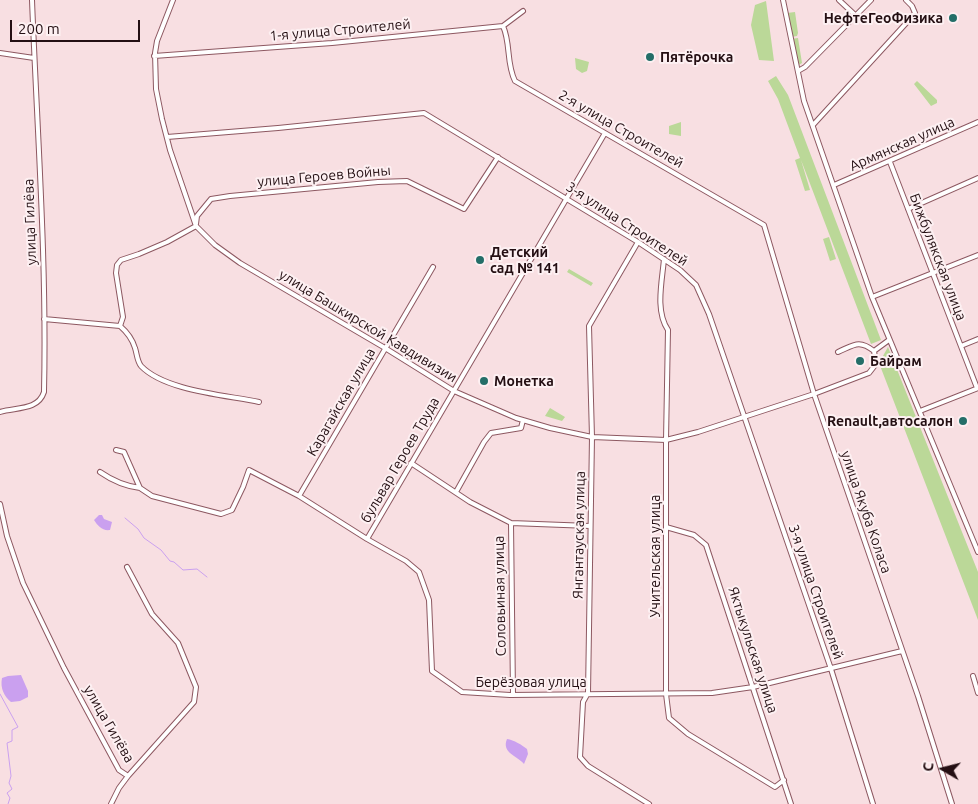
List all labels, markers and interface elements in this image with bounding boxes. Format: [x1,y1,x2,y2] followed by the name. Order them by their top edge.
[12,10,142,42] scale bar
[824,10,943,26] place label: НефтеГеоФизика
[947,12,959,24] marker: НефтеГеоФизика
[269,15,411,45] street label: 1-я улица Строителей
[18,20,60,37] text: 200 m
[660,49,733,65] place label: Пятёрочка
[644,51,656,63] marker: Пятёрочка
[555,86,687,172] street label: 2-я улица Строителей
[847,113,957,175] street label: Армянская улица
[257,162,391,190] street label: улица Героев Войны
[20,178,40,266] street label: улица Гилёва
[563,178,691,270] street label: 3-я улица Строителей
[906,191,970,323] street label: Бижбулякская улица
[490,244,560,276] place label: Детский сад № 141
[474,254,486,266] marker: Детский сад № 141
[276,266,460,386] street label: улица Башкирской Кавдивизии
[303,345,379,459] street label: Карагайская улица
[870,353,922,369] place label: Байрам
[854,355,866,367] marker: Байрам
[494,373,554,389] place label: Монетка
[478,375,490,387] marker: Монетка
[357,394,443,526] street label: бульвар Героев Труда
[827,413,953,429] place label: Renault,автосалон
[957,415,969,427] marker: Renault,автосалон
[837,449,895,575] street label: улица Якуба Коласа
[569,471,589,599] street label: Янгантауская улица
[647,495,663,617] street label: Учительская улица
[785,522,847,662] street label: 3-я улица Строителей
[491,535,509,657] street label: Соловьиная улица
[725,585,781,715] street label: Яктыкульская улица
[475,674,587,690] street label: Берёзовая улица
[80,682,138,766] street label: улица Гилёва
[918,744,968,794] north arrow
[920,761,937,772] text: С

